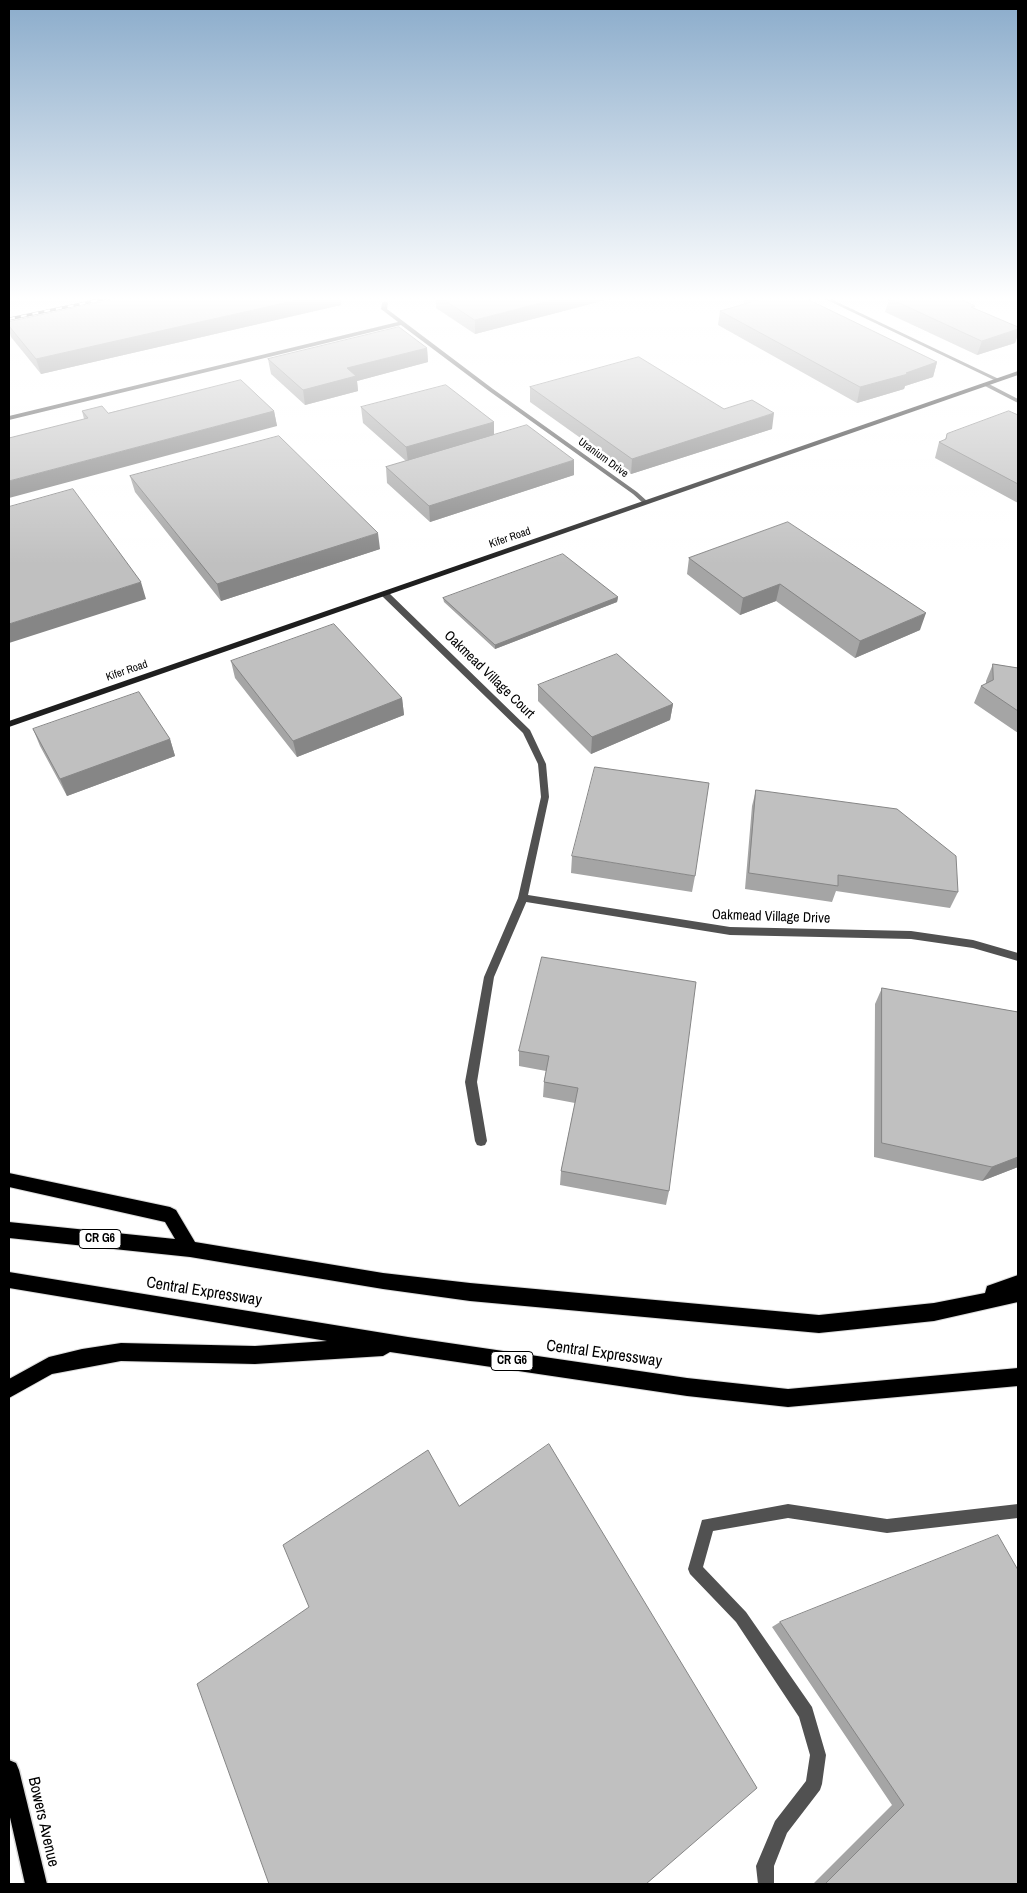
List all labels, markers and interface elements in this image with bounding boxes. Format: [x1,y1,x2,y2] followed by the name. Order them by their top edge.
[575,435,631,481] street label: Uranium Drive
[487,525,533,551] street label: Kifer Road
[440,628,538,722] street label: Oakmead Village Court
[104,658,150,684] street label: Kifer Road
[712,907,830,927] street label: Oakmead Village Drive
[79,1230,121,1248] road number: CR G6
[145,1273,263,1311] street label: Central Expressway
[545,1336,663,1372] street label: Central Expressway
[491,1352,533,1370] road number: CR G6
[23,1775,63,1869] street label: Bowers Avenue

